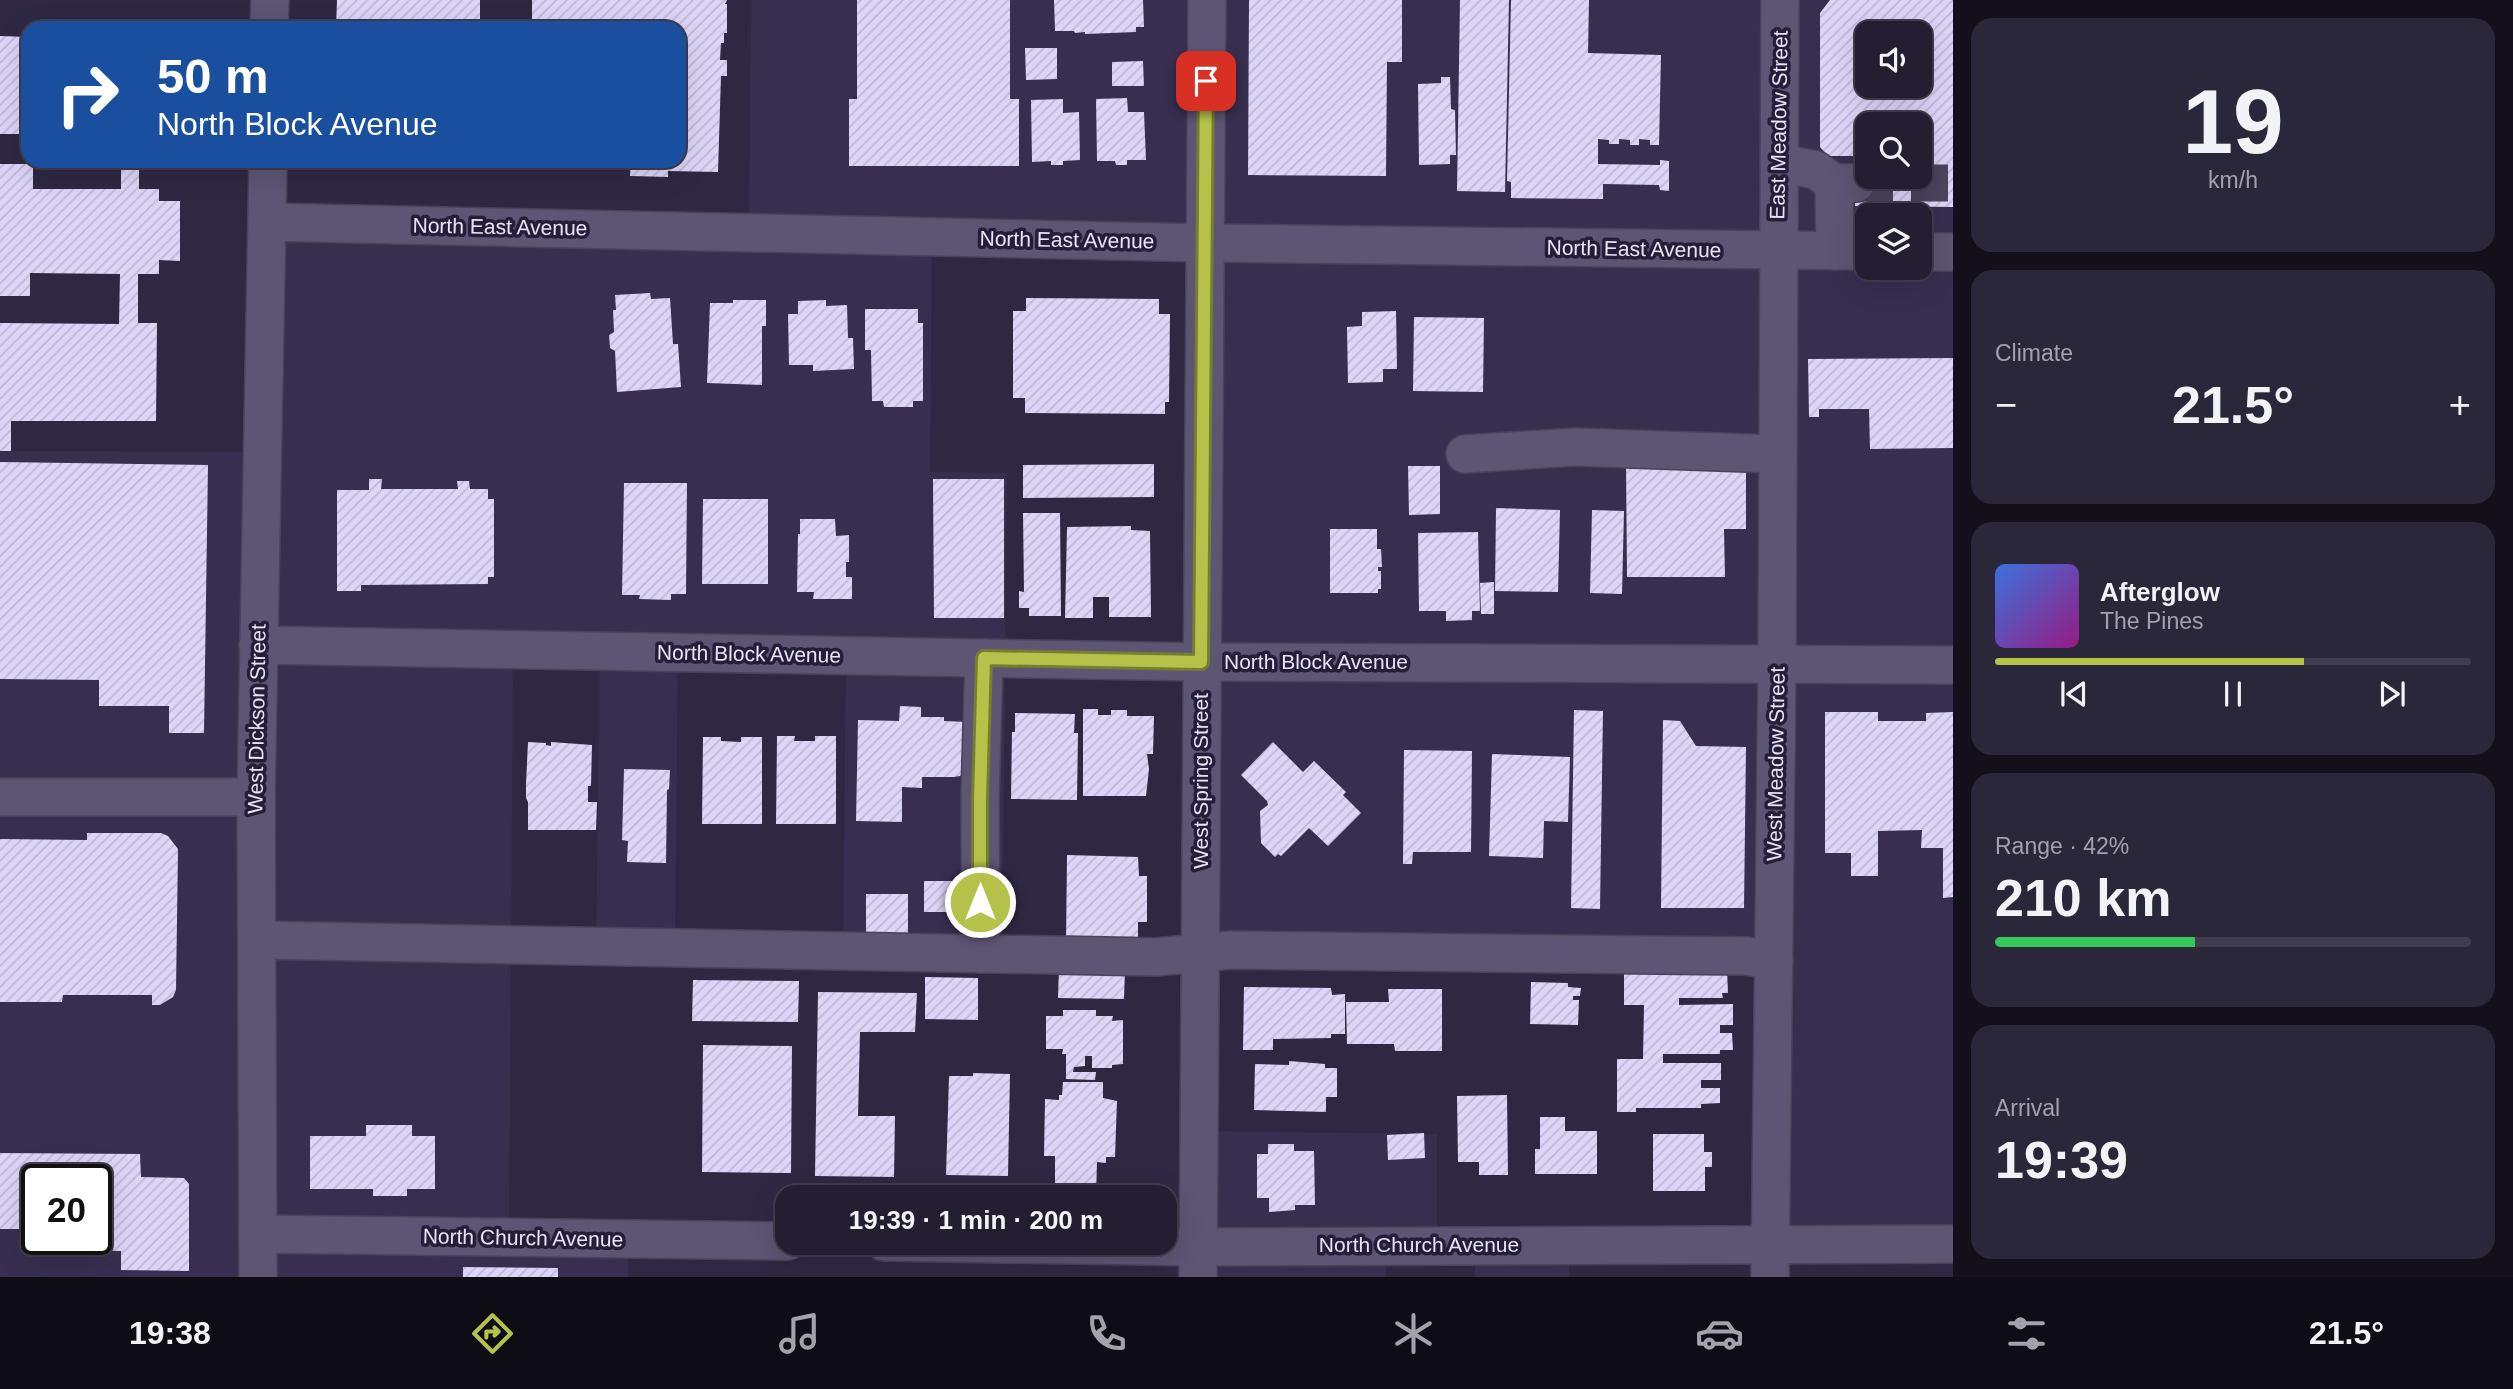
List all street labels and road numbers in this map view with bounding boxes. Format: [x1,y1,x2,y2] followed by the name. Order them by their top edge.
[1765,30,1792,220] street label: East Meadow Street
[412,213,588,240] street label: North East Avenue
[979,226,1155,253] street label: North East Avenue
[1546,235,1722,262] street label: North East Avenue
[243,624,270,814] street label: West Dickson Street
[657,640,841,667] street label: North Block Avenue
[1224,650,1408,673] street label: North Block Avenue
[1762,666,1789,861] street label: West Meadow Street
[1189,693,1212,869] street label: West Spring Street
[423,1224,623,1251] street label: North Church Avenue
[1319,1233,1519,1256] street label: North Church Avenue

